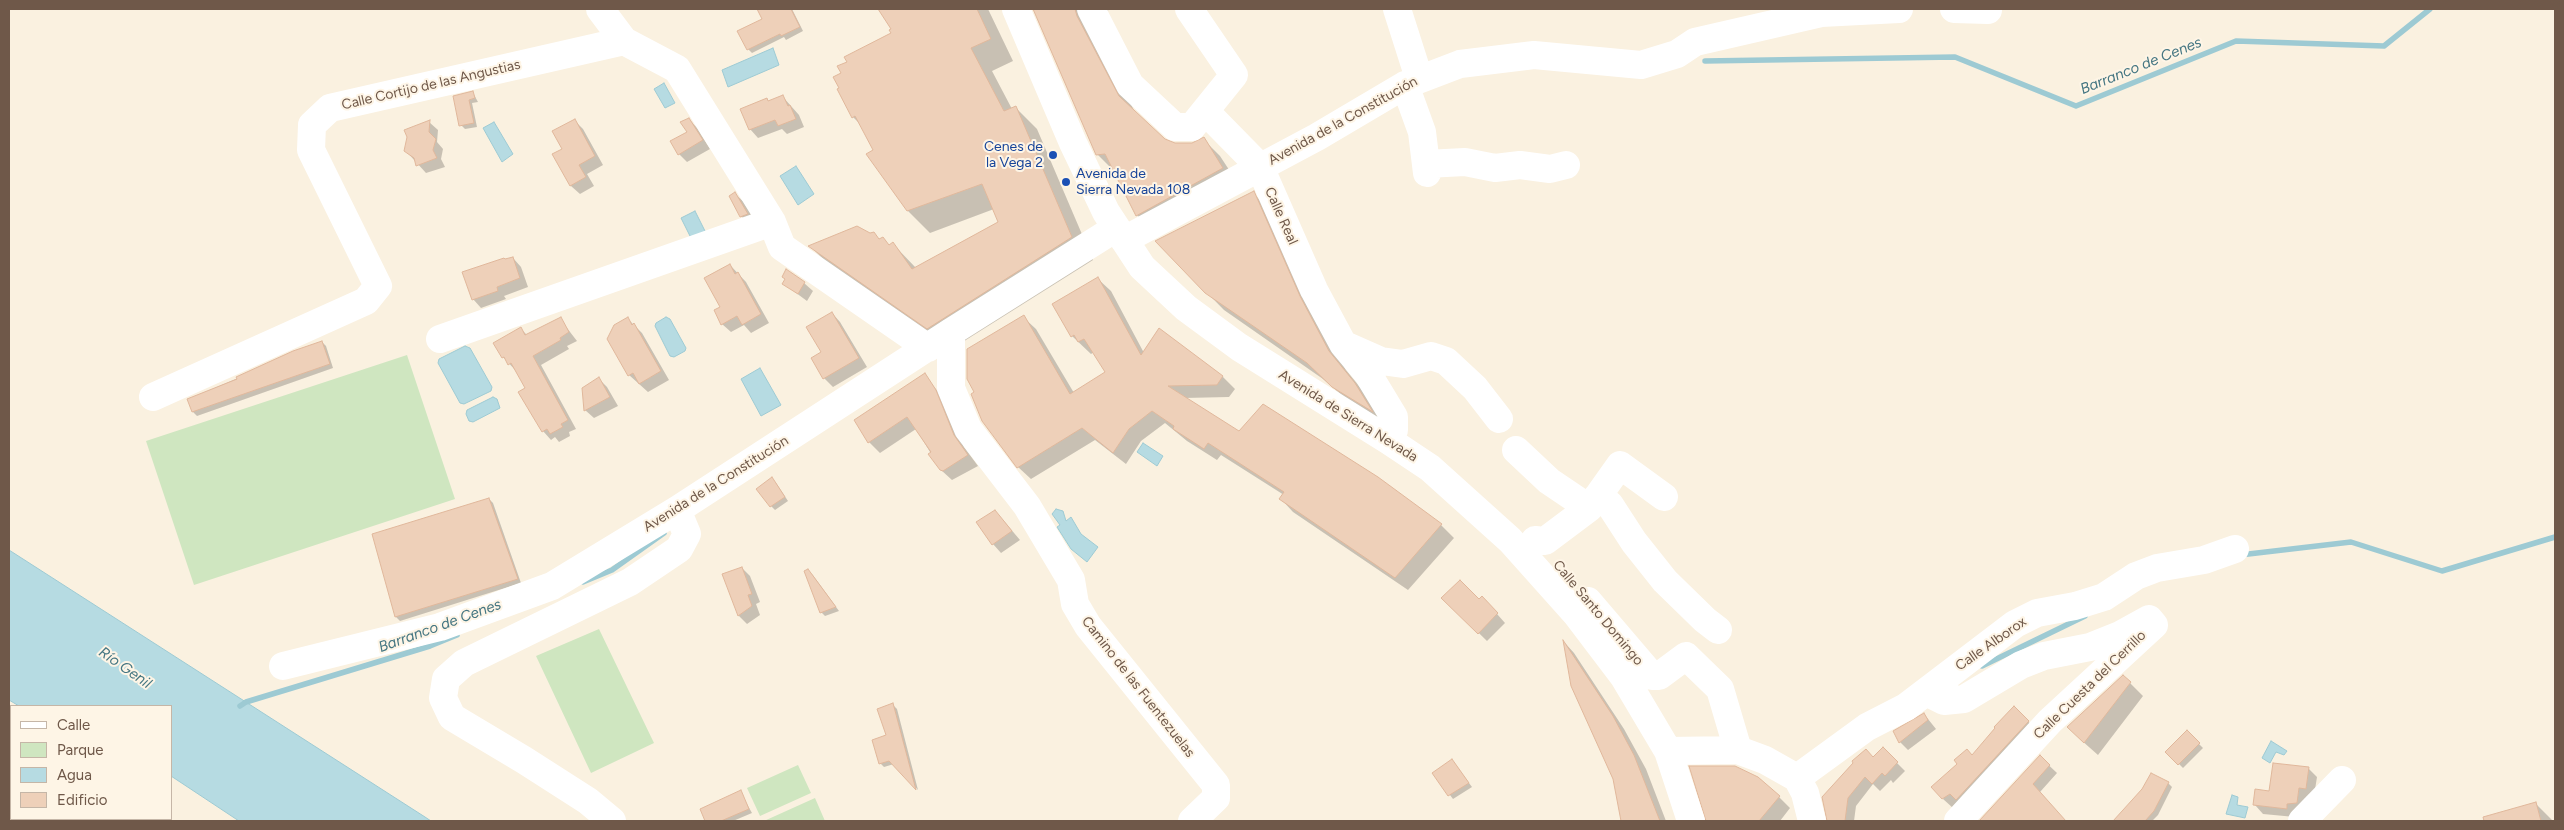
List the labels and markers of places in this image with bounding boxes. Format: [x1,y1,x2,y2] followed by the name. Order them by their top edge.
[984,139,1043,172] place label: Cenes de la Vega 2
[1047,149,1059,161] marker: Cenes de la Vega 2
[1076,166,1190,198] place label: Avenida de Sierra Nevada 108
[1060,176,1072,188] marker: Avenida de Sierra Nevada 108

